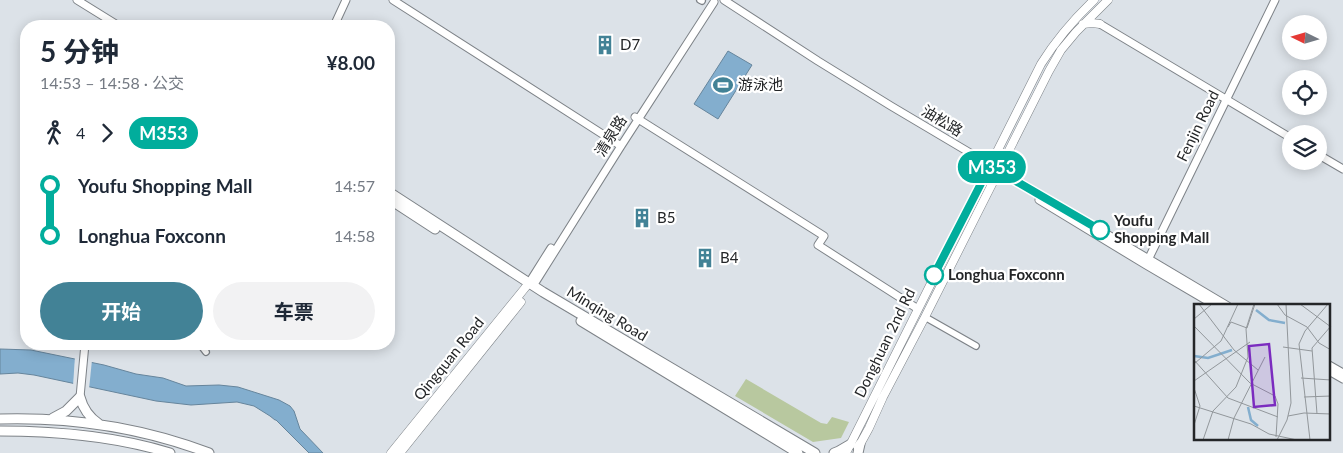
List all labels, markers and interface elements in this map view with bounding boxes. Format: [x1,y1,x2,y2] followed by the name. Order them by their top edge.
[1282,15,1328,60] north arrow
[1282,15,1327,170] map controls
[40,34,119,68] text: 5 分钟
[594,34,616,56] building icon: D7
[620,35,640,53] place label: D7
[326,51,375,74] text: ¥8.00
[1282,70,1327,115] button: locate
[40,73,184,92] text: 14:53 – 14:58 · 公交
[712,74,734,96] sports icon: 游泳池
[738,75,783,93] place label: 游泳池
[1172,87,1222,164] street label: Fenjin Road
[919,101,966,139] street label: 油松路
[591,112,630,159] street label: 清泉路
[40,119,68,147] icon: walk
[93,119,121,147] icon: forward
[139,122,188,144] text: M353
[76,123,85,142] text: 4
[1282,125,1327,170] button: layers
[957,151,1027,183] line badge: M353
[968,156,1016,178] text: M353
[78,174,252,197] text: Youfu Shopping Mall
[334,176,375,195] text: 14:57
[631,207,653,229] building icon: B5
[657,208,675,226] place label: B5
[1113,211,1209,246] place label: Youfu Shopping Mall
[1090,220,1110,240] marker: Youfu Shopping Mall
[78,224,226,247] text: Longhua Foxconn
[334,226,375,245] text: 14:58
[694,247,716,269] building icon: B4
[720,248,739,266] place label: B4
[924,265,944,285] marker: Longhua Foxconn
[948,265,1065,283] place label: Longhua Foxconn
[40,282,203,340] button: 开始
[213,282,375,340] button: 车票
[564,282,651,344] street label: Minqing Road
[850,285,918,400] street label: Donghuan 2nd Rd
[1194,304,1330,440] inset map
[409,313,487,403] street label: Qingquan Road

